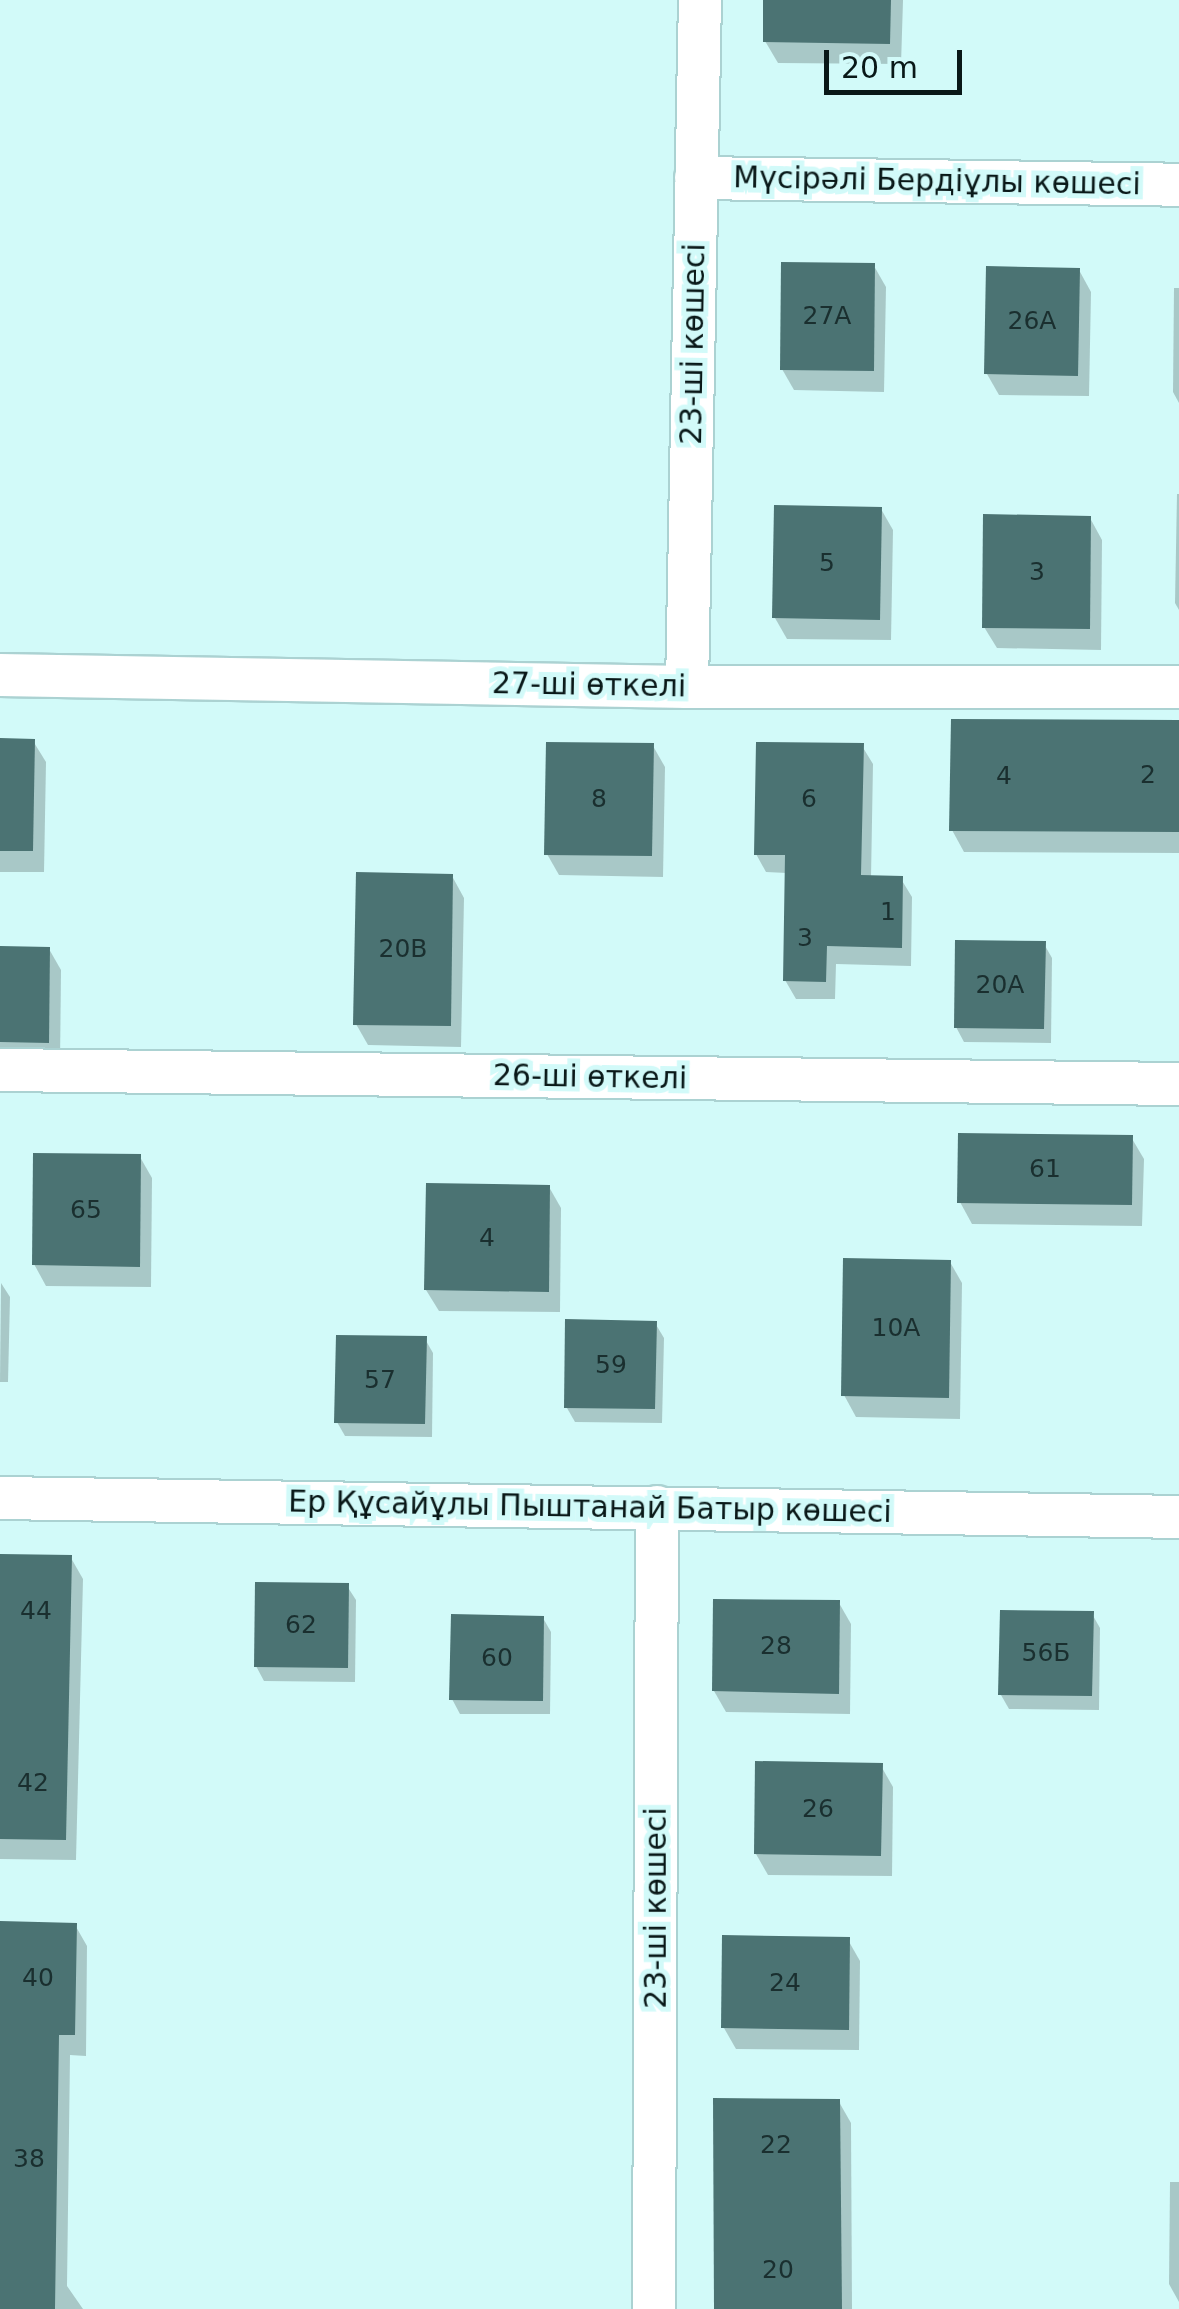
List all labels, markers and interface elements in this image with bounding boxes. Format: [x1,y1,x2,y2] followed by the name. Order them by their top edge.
[829,30,966,92] scale bar
[841,50,918,85] text: 20 m
[733,159,1141,203] street label: Мүсірәлі Бердіұлы көшесі
[673,243,713,445] street label: 23-шi көшесi
[803,301,851,331] house number: 27А
[1008,306,1056,336] house number: 26А
[819,548,835,578] house number: 5
[1029,557,1045,587] house number: 3
[492,665,686,705] street label: 27-ші өткелі
[1140,760,1156,790] house number: 2
[996,761,1012,791] house number: 4
[591,784,607,814] house number: 8
[801,784,817,814] house number: 6
[880,897,896,927] house number: 1
[797,923,813,953] house number: 3
[379,934,427,964] house number: 20В
[976,970,1024,1000] house number: 20А
[493,1057,687,1097] street label: 26-ші өткелі
[1029,1154,1061,1184] house number: 61
[70,1195,102,1225] house number: 65
[479,1223,495,1253] house number: 4
[872,1313,920,1343] house number: 10А
[595,1350,627,1380] house number: 59
[364,1365,396,1395] house number: 57
[288,1484,892,1530] street label: Ер Құсайұлы Пыштанай Батыр көшесі
[20,1596,52,1626] house number: 44
[285,1610,317,1640] house number: 62
[760,1631,792,1661] house number: 28
[1022,1638,1070,1668] house number: 56Б
[481,1643,513,1673] house number: 60
[17,1768,49,1798] house number: 42
[802,1794,834,1824] house number: 26
[638,1807,674,2009] street label: 23-шi көшесi
[22,1963,54,1993] house number: 40
[769,1968,801,1998] house number: 24
[760,2130,792,2160] house number: 22
[13,2144,45,2174] house number: 38
[762,2255,794,2285] house number: 20

